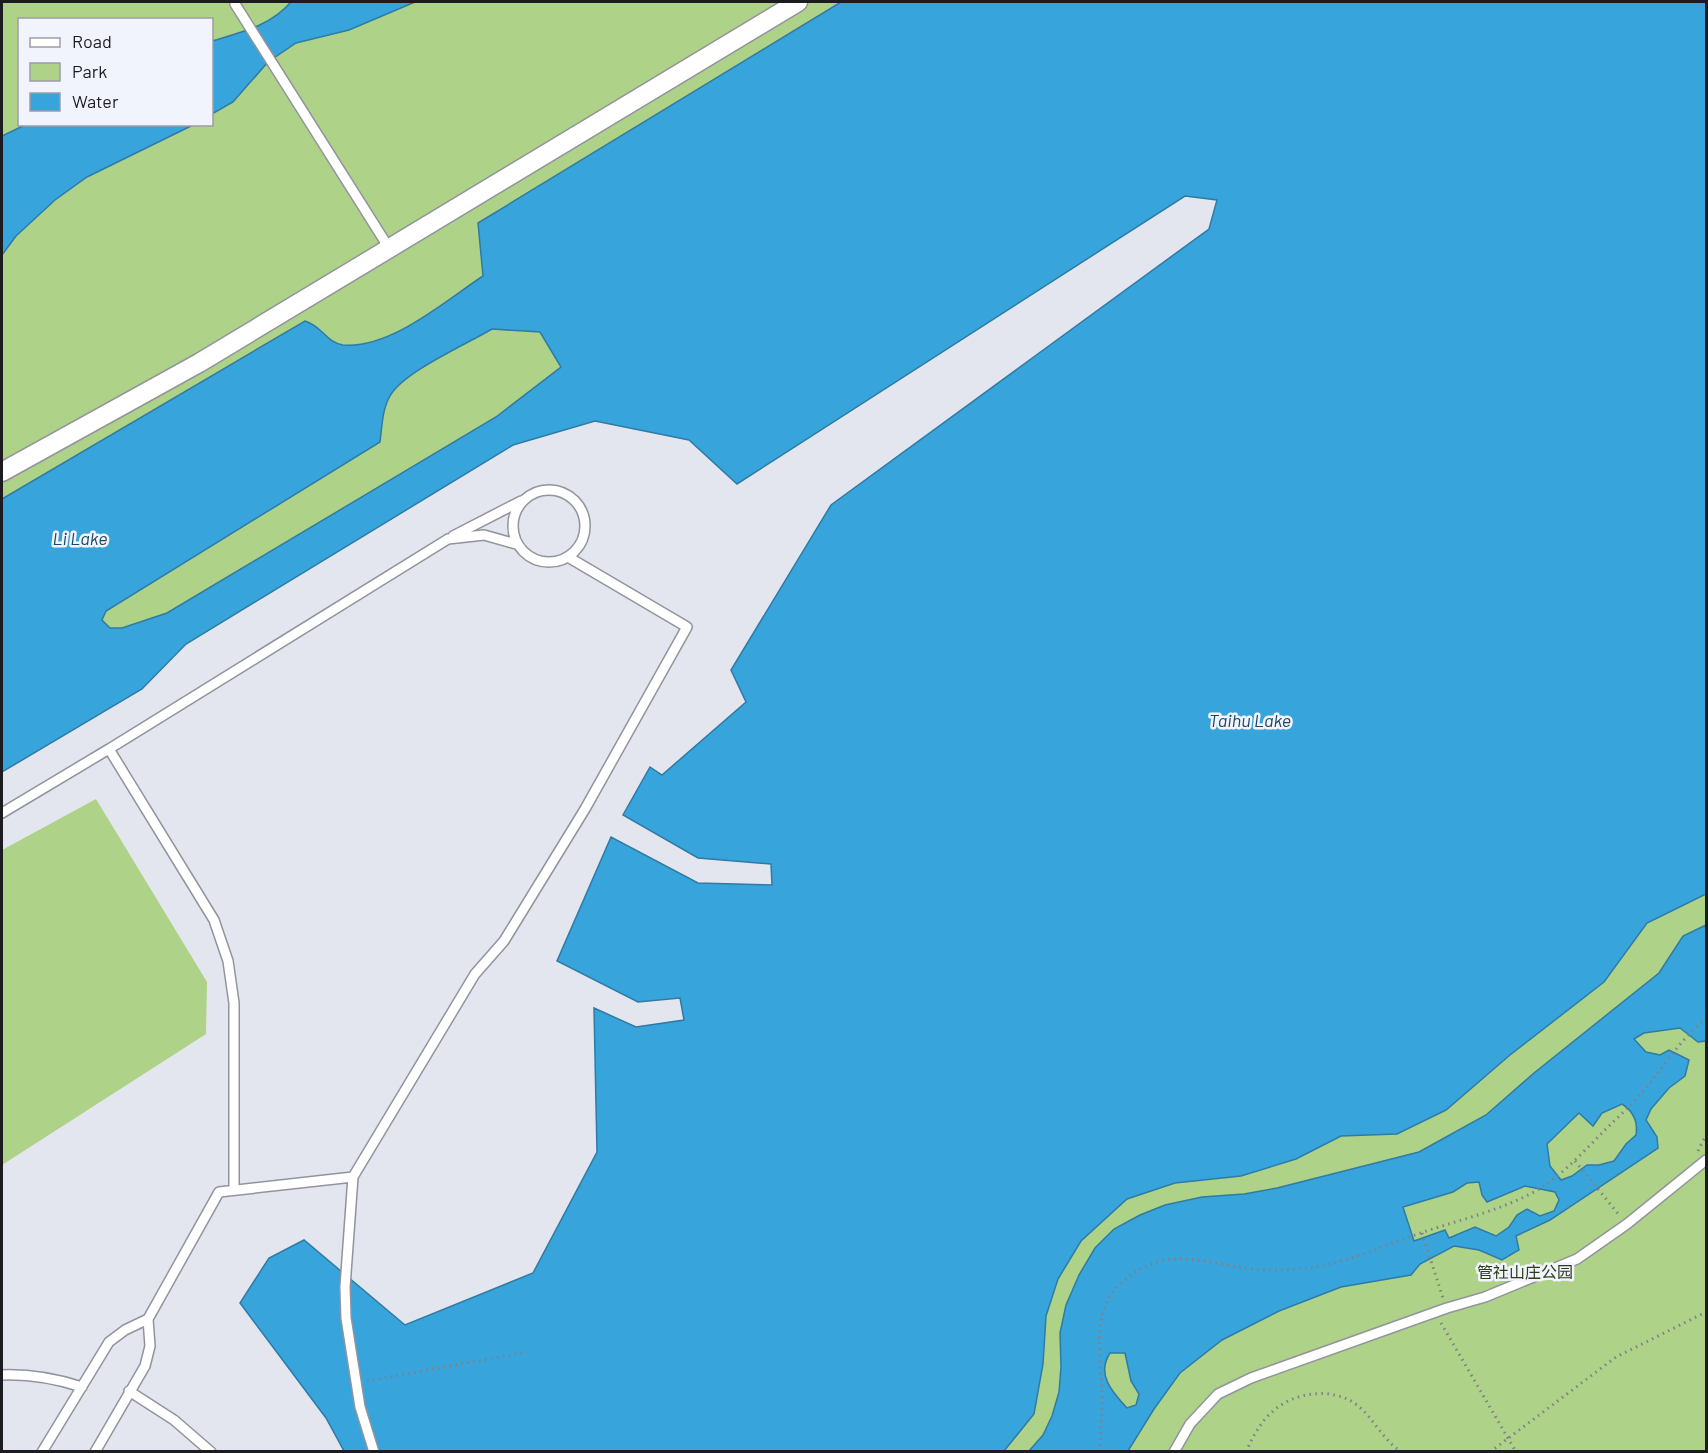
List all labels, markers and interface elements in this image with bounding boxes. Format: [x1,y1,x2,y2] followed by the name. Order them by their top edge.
[18,18,213,126] legend
[72,30,112,52] text: Road
[72,60,107,82] text: Park
[72,90,119,112] text: Water
[52,527,108,549] water label: Li Lake
[1209,709,1291,731] water label: Taihu Lake
[1477,1262,1573,1281] park label: 管社山庄公园

